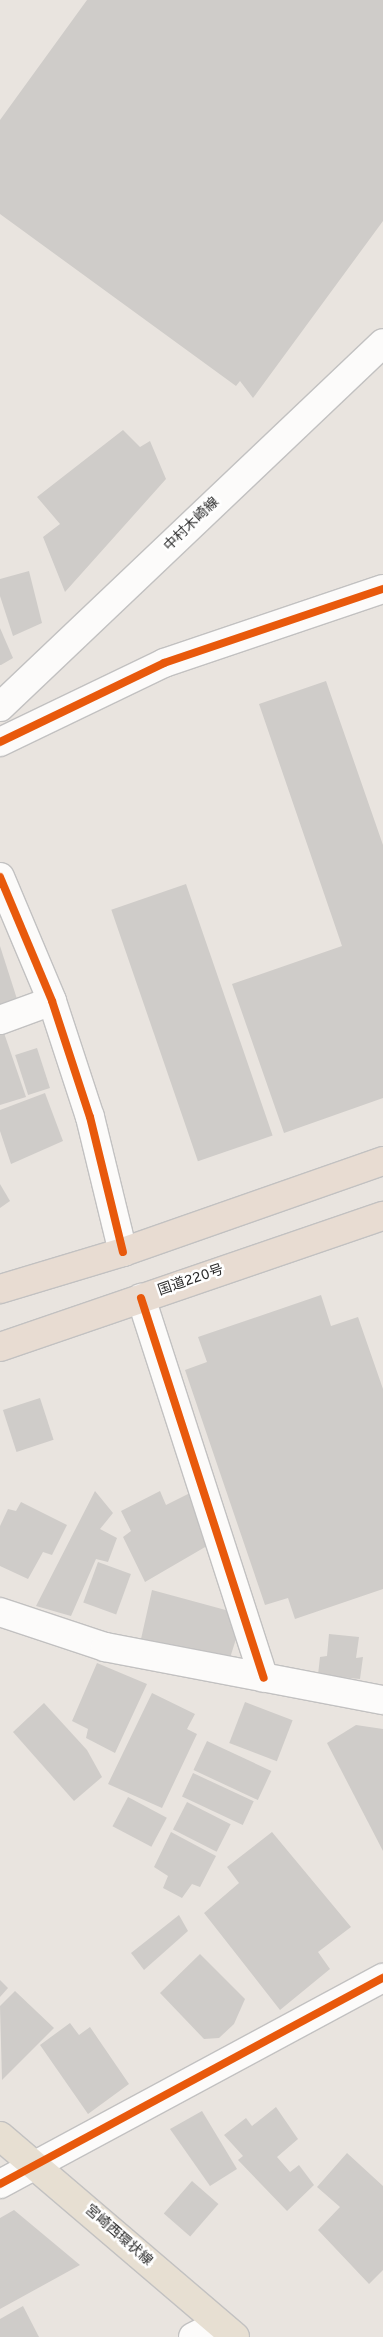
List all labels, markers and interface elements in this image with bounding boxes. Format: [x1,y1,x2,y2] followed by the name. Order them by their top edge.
[161,495,223,555] street label: 中村木崎線
[156,1262,226,1300] street label: 国道220号
[81,2202,155,2270] street label: 宮崎西環状線

